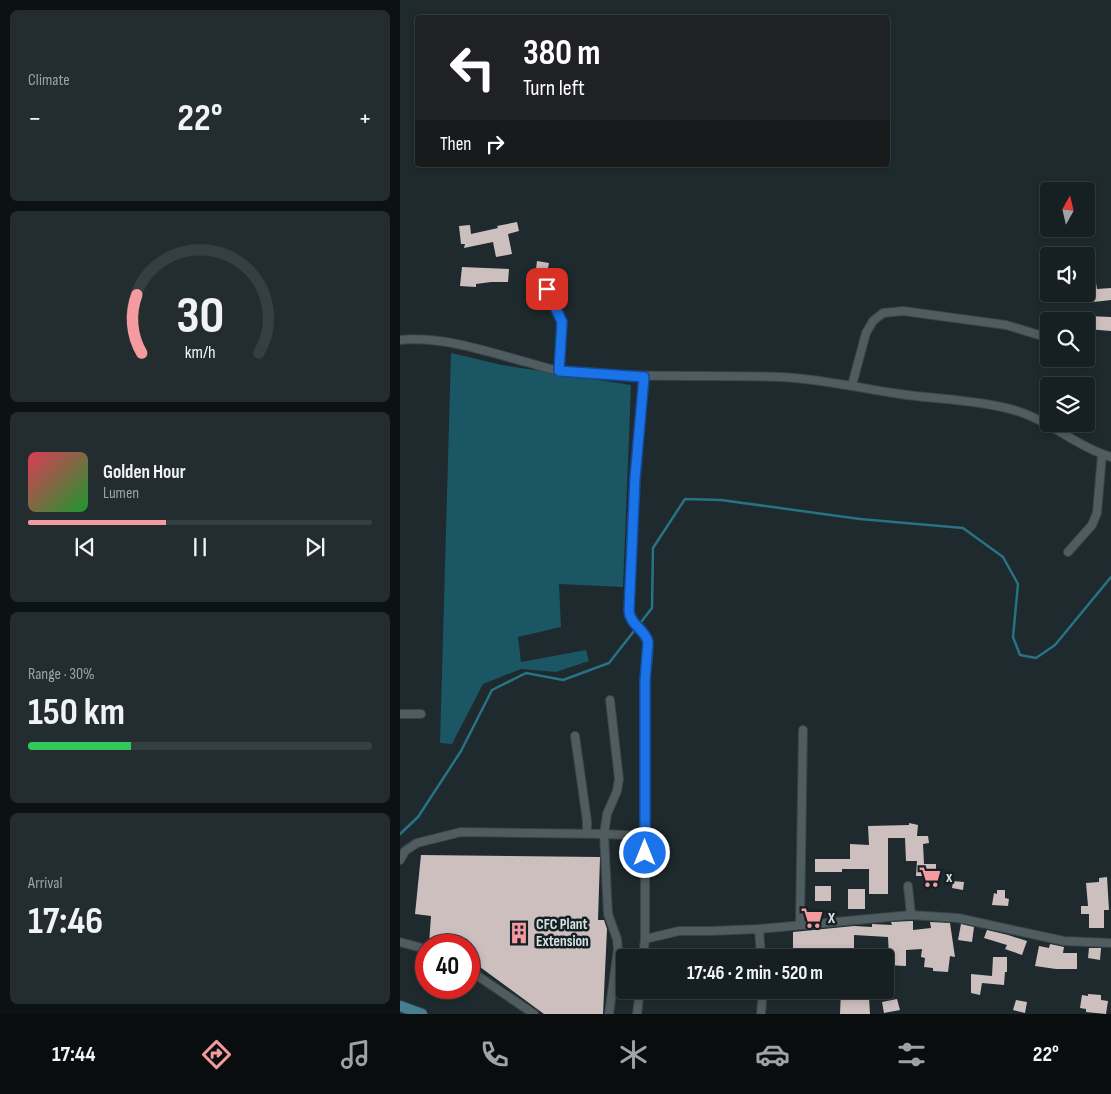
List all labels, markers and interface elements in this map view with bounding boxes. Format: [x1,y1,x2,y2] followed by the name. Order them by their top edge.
[523,32,601,75] text: 380 m
[440,35,505,100] icon: left
[28,71,70,90] text: Climate
[523,75,585,102] text: Turn left
[177,96,223,141] text: 22°
[28,102,42,135] text: −
[358,102,372,135] text: +
[481,130,509,158] icon: right
[440,133,471,156] text: Then
[1040,182,1095,238] north arrow
[1040,182,1095,432] map controls
[1040,247,1095,302] button: sound
[526,268,568,310] pin
[533,275,561,303] icon: arrive
[176,285,224,348] text: 30
[1040,312,1095,367] button: search
[185,342,215,363] text: km/h
[1040,377,1095,432] button: layers
[103,461,186,484] text: Golden Hour
[103,484,139,503] text: Lumen
[71,533,99,561] icon: previous
[186,533,214,561] icon: pause
[301,533,329,561] icon: next
[28,665,95,684] text: Range · 30%
[28,690,125,735] text: 150 km
[618,826,670,878] position arrow
[917,864,943,890] supermarket icon: x
[946,868,953,887] place label: x
[28,874,62,893] text: Arrival
[28,899,103,944] text: 17:46
[799,905,825,931] supermarket icon: X
[827,909,835,928] place label: X
[536,915,589,951] place label: CFC Plant Extension
[506,920,532,946] building icon: CFC Plant Extension
[415,934,480,999] speed limit sign: 40
[687,962,823,985] text: 17:46 · 2 min · 520 m
[199,1037,234,1072] icon: directions
[338,1037,373,1072] icon: music
[477,1037,512,1072] icon: phone
[616,1037,651,1072] icon: climate
[755,1037,790,1072] icon: car
[894,1037,929,1072] icon: filters
[52,1041,95,1068] text: 17:44
[1033,1041,1059,1068] text: 22°

